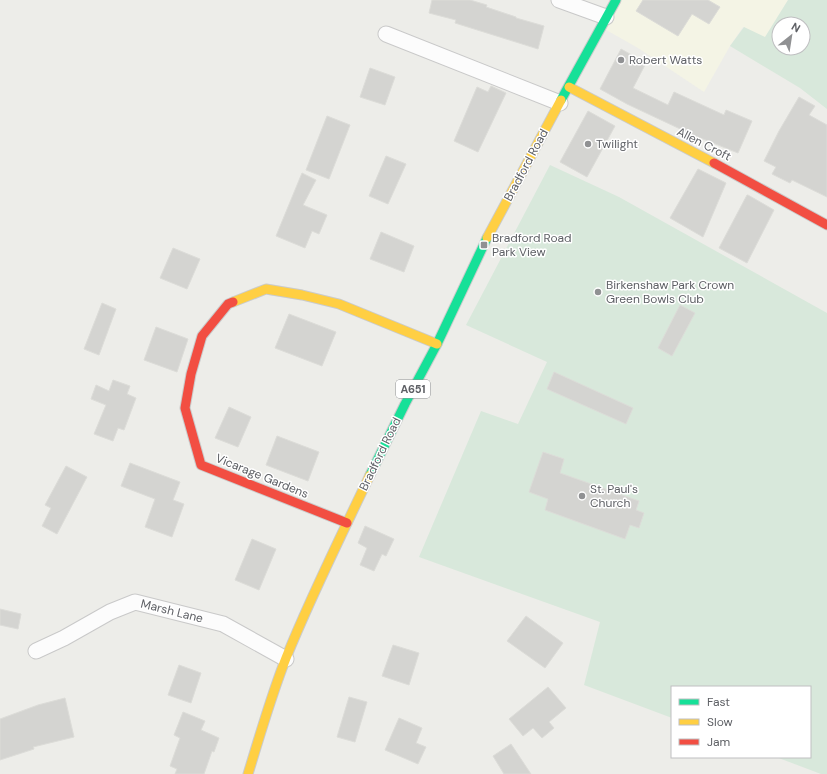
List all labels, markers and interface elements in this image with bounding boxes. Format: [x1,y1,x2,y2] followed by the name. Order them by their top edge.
[771,16,811,56] north arrow
[789,19,803,35] text: N
[629,52,702,68] place label: Robert Watts
[616,55,626,65] marker: Robert Watts
[674,123,734,165] street label: Allen Croft
[500,126,552,204] street label: Bradford Road
[596,136,638,152] place label: Twilight
[583,139,593,149] marker: Twilight
[492,230,572,260] place label: Bradford Road Park View
[479,240,489,250] marker: Bradford Road Park View
[606,277,734,307] place label: Birkenshaw Park Crown Green Bowls Club
[593,287,603,297] marker: Birkenshaw Park Crown Green Bowls Club
[396,380,430,398] road number: A651
[355,415,405,493] street label: Bradford Road
[213,450,311,502] street label: Vicarage Gardens
[590,481,638,511] place label: St. Paul's Church
[577,491,587,501] marker: St. Paul's Church
[139,596,205,627] street label: Marsh Lane
[671,686,811,758] legend
[707,694,730,710] text: Fast
[707,714,733,730] text: Slow
[707,734,730,750] text: Jam

